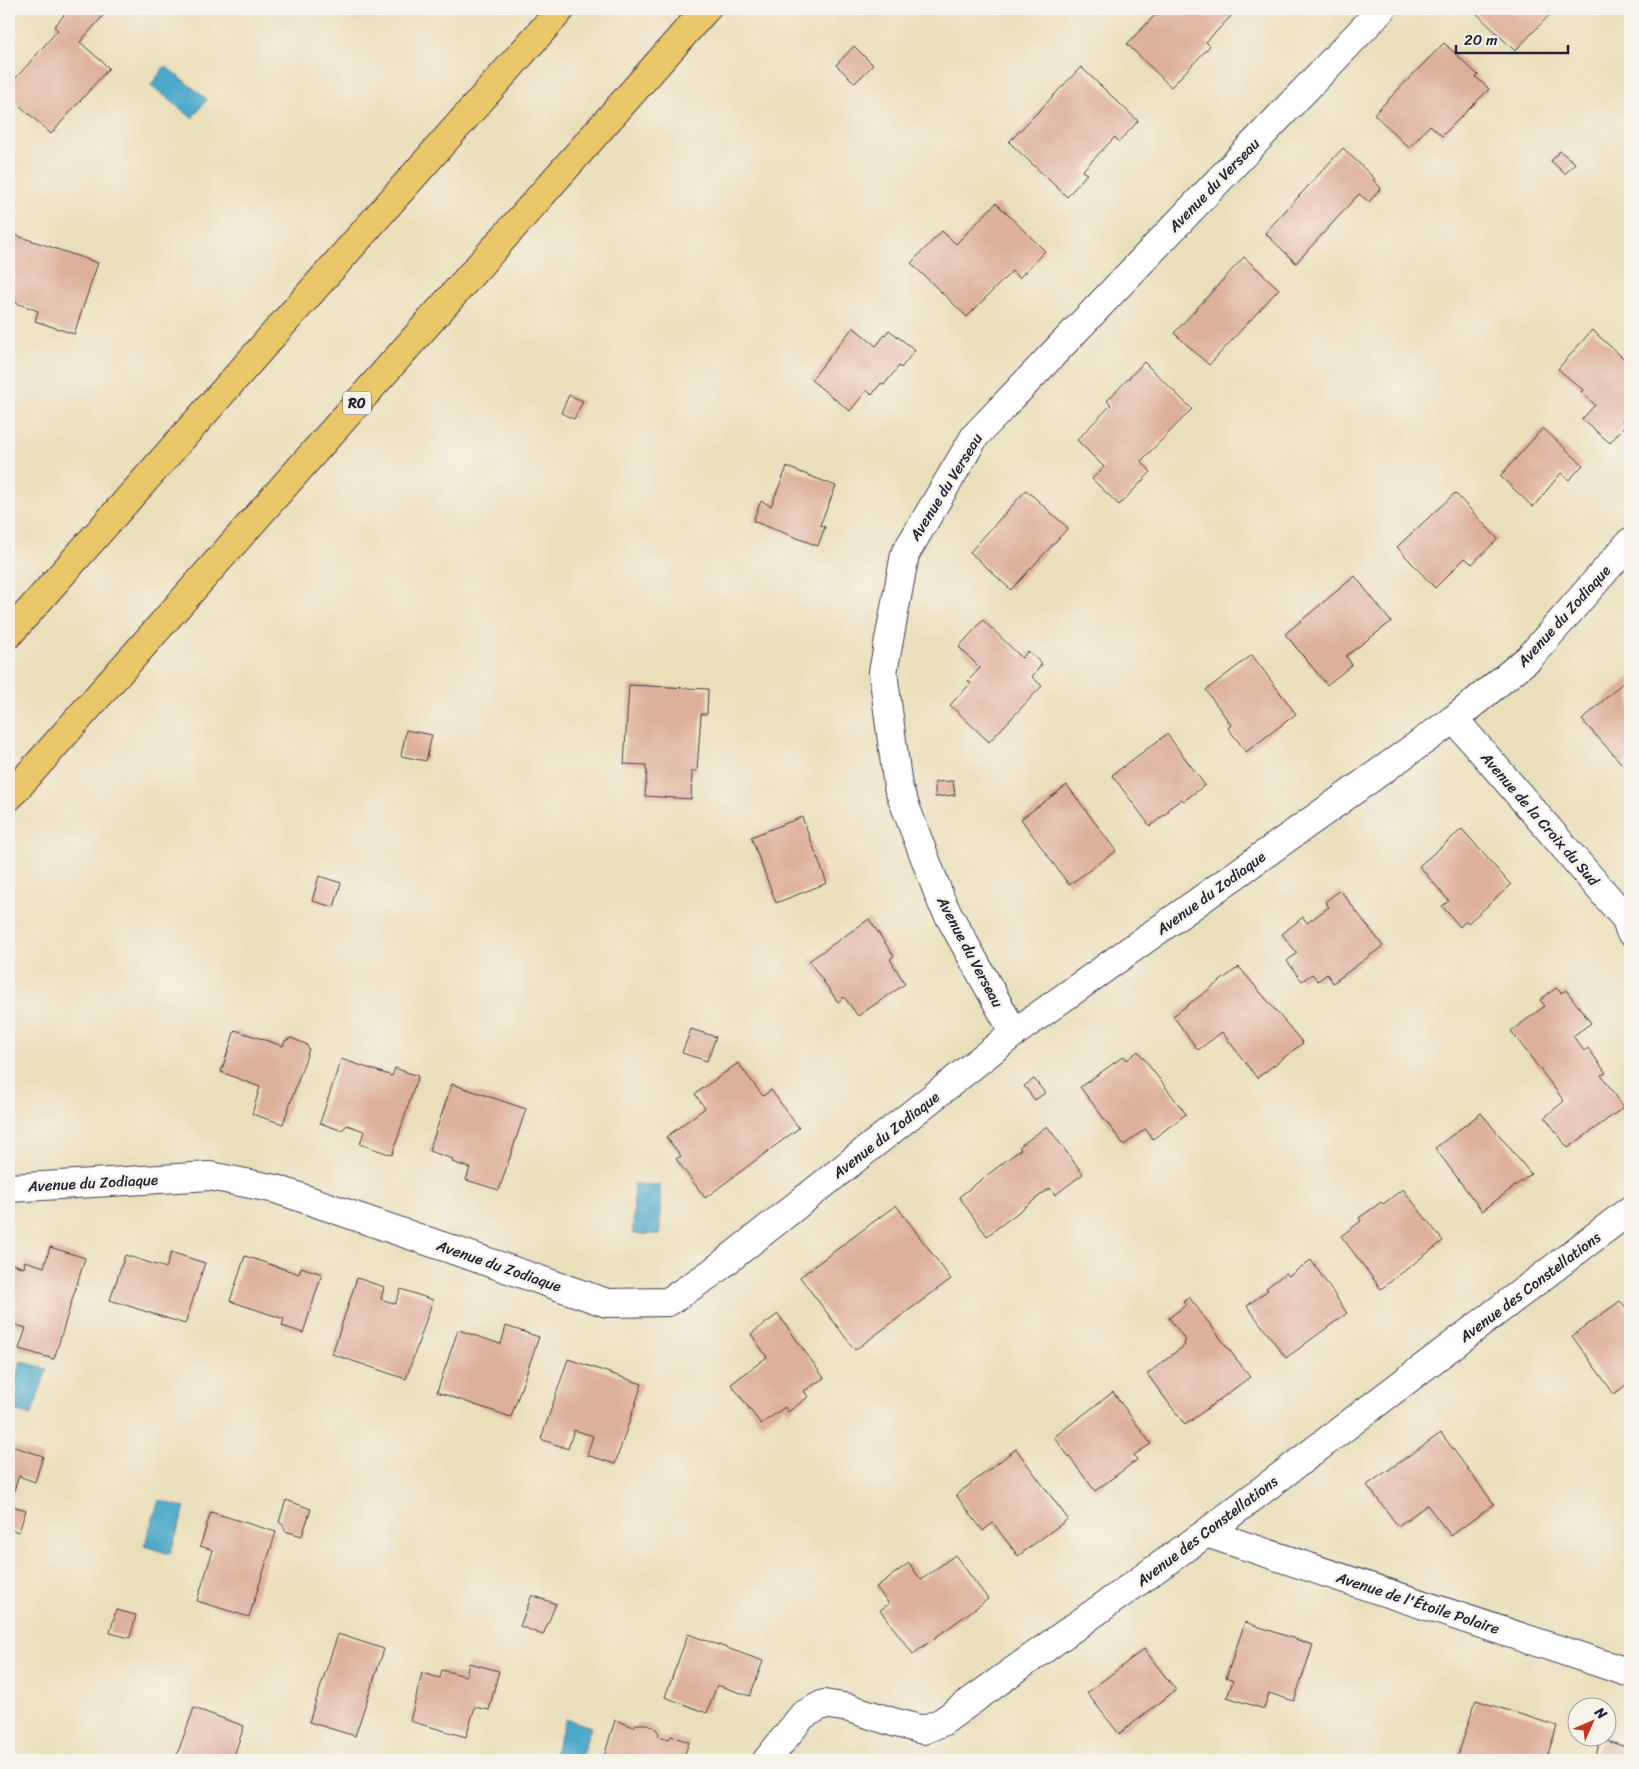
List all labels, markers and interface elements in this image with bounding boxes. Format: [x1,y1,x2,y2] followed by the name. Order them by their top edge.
[1456,22,1569,54] scale bar
[1464,27,1498,53] text: 20 m
[1161,132,1266,239] street label: Avenue du Verseau
[343,392,371,414] road number: R0
[902,428,990,547] street label: Avenue du Verseau
[1510,559,1617,674] street label: Avenue du Zodiaque
[1473,745,1607,893] street label: Avenue de la Croix du Sud
[1150,844,1271,942] street label: Avenue du Zodiaque
[929,891,1010,1012] street label: Avenue du Verseau
[826,1085,945,1186] street label: Avenue du Zodiaque
[26,1167,159,1199] street label: Avenue du Zodiaque
[1453,1224,1607,1350] street label: Avenue des Constellations
[432,1232,565,1300] street label: Avenue du Zodiaque
[1130,1468,1284,1594] street label: Avenue des Constellations
[1332,1564,1503,1642] street label: Avenue de l'Étoile Polaire
[1566,1696,1616,1746] north arrow
[1588,1700,1613,1726] text: N

